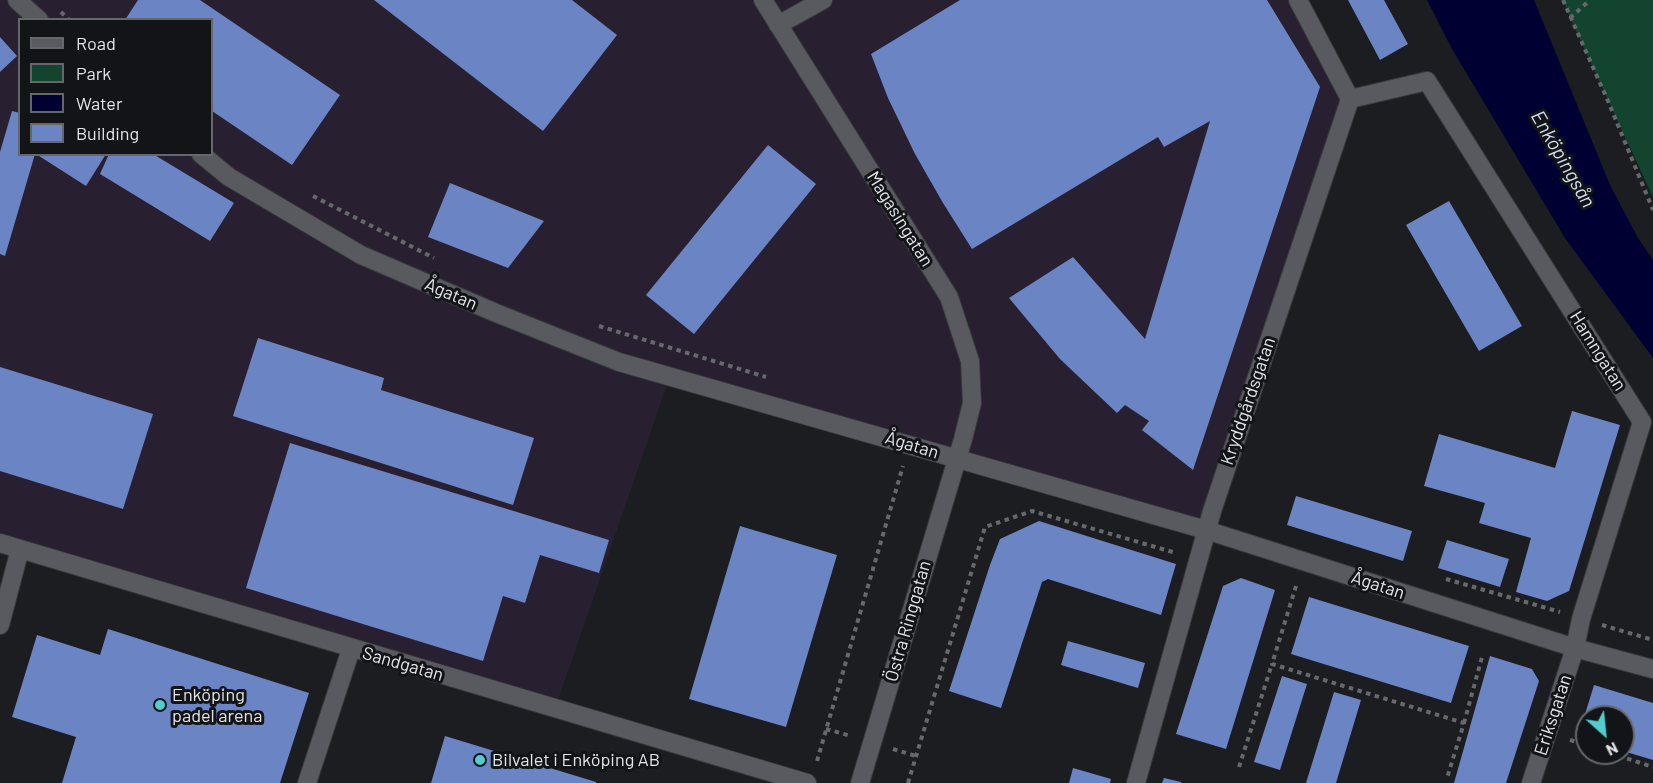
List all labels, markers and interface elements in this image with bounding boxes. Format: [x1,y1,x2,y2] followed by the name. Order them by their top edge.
[18,18,213,156] legend
[76,32,116,54] text: Road
[76,62,111,84] text: Park
[76,92,123,114] text: Water
[1526,106,1600,212] water label: Enköpingsån
[76,122,139,144] text: Building
[862,167,938,271] street label: Magasingatan
[422,273,480,315] street label: Ågatan
[1565,307,1631,395] street label: Hamngatan
[1216,334,1280,468] street label: Kryddgårdsgatan
[883,427,941,463] street label: Ågatan
[880,558,936,684] street label: Östra Ringgatan
[1349,566,1407,604] street label: Ågatan
[360,642,446,686] street label: Sandgatan
[1530,672,1576,758] street label: Eriksgatan
[172,684,262,726] place label: Enköping padel arena
[153,698,167,712] marker: Enköping padel arena
[1575,705,1635,765] north arrow
[1603,739,1622,761] text: N
[492,749,660,771] place label: Bilvalet i Enköping AB
[473,753,487,767] marker: Bilvalet i Enköping AB

